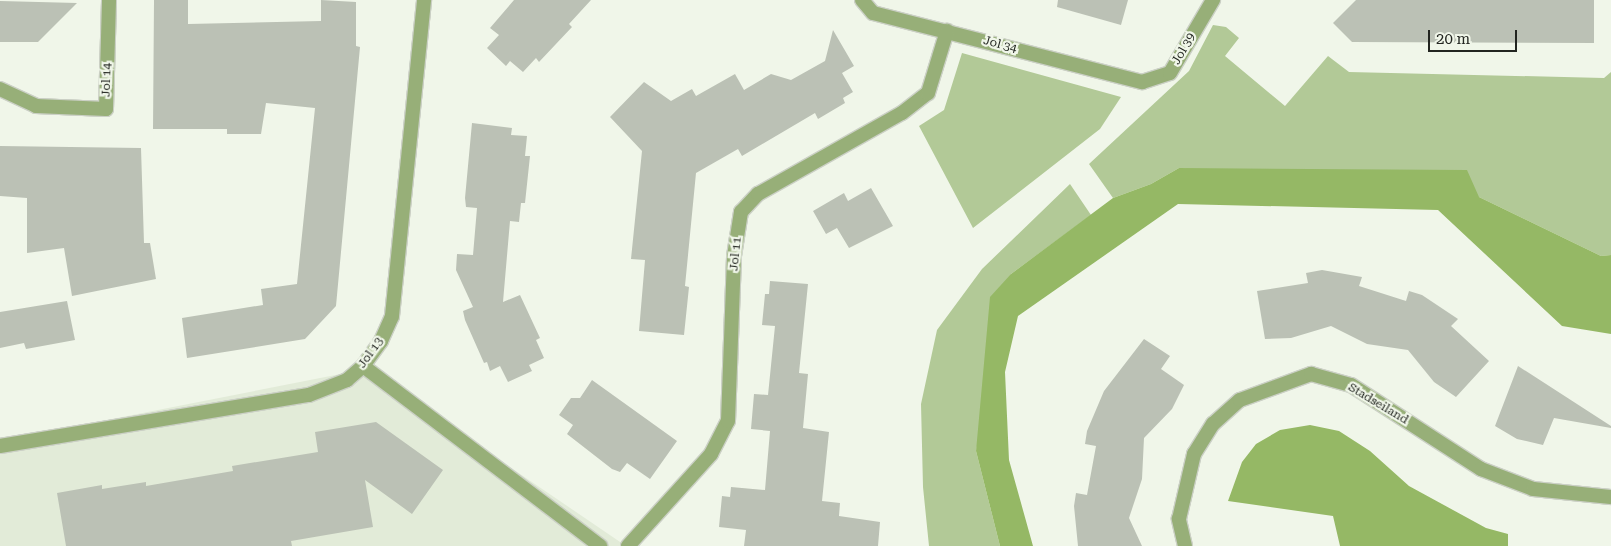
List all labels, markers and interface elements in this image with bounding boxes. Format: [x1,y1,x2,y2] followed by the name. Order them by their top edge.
[1431,20,1520,52] scale bar
[1436,30,1470,48] text: 20 m
[1169,31,1199,67] street label: Jol 39
[982,34,1018,56] street label: Jol 34
[99,63,115,97] street label: Jol 14
[727,236,745,272] street label: Jol 11
[355,335,387,371] street label: Jol 13
[1345,380,1411,428] street label: Stadseiland

